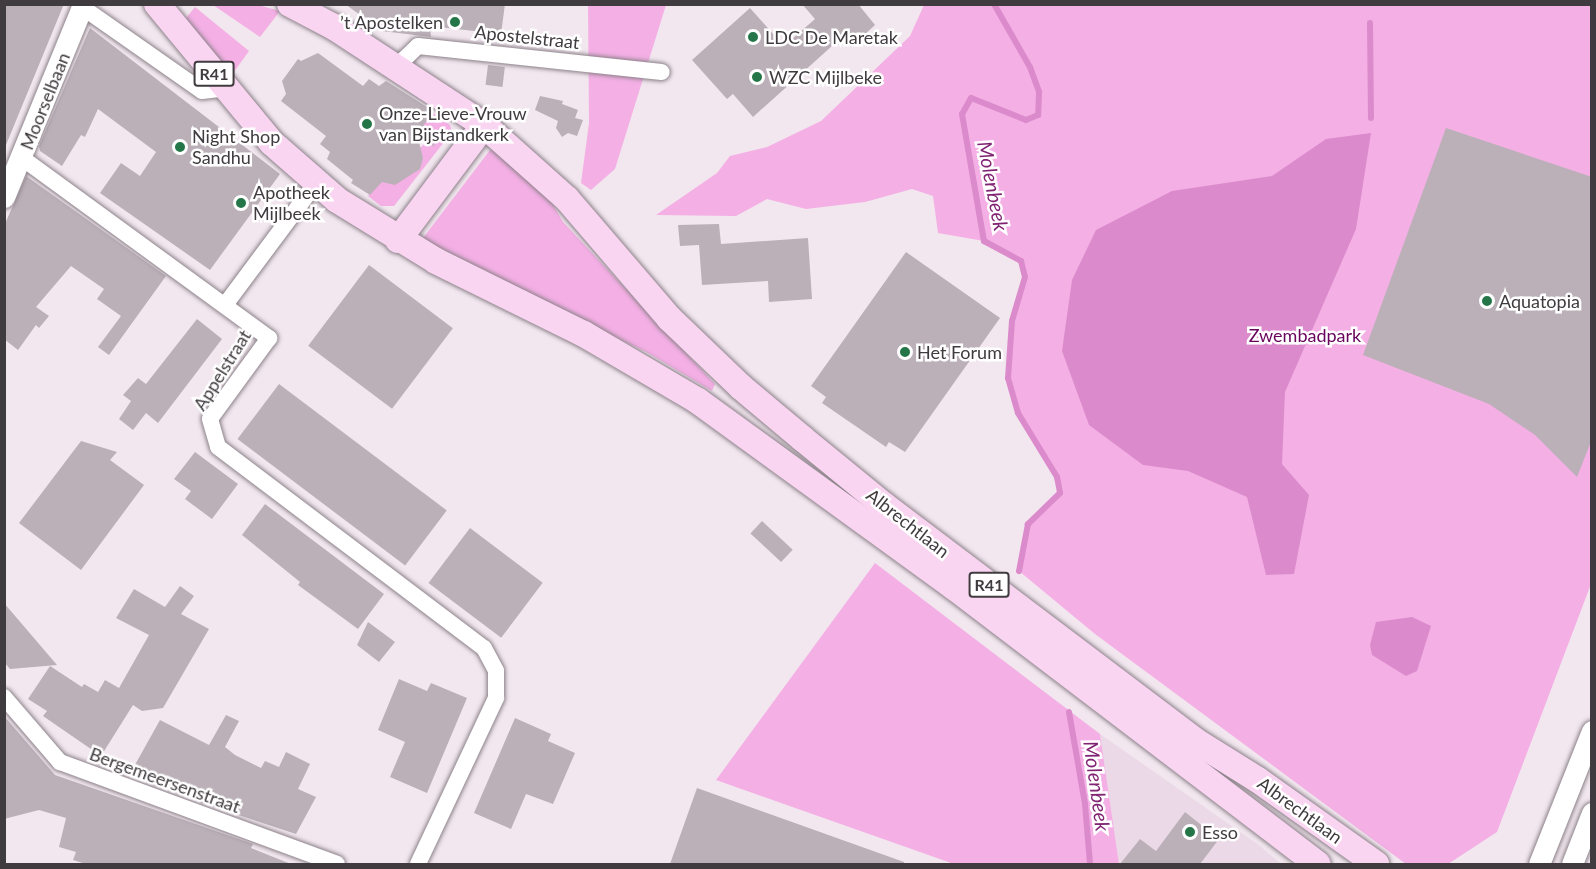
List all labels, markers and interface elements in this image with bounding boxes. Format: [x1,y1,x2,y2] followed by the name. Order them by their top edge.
[340,11,443,33] place label: ’t Apostelken
[448,15,462,29] marker: ’t Apostelken
[474,21,580,53] street label: Apostelstraat
[765,26,898,48] place label: LDC De Maretak
[746,30,760,44] marker: LDC De Maretak
[16,49,74,153] street label: Moorselbaan
[193,61,235,87] road number: R41
[769,66,882,88] place label: WZC Mijlbeke
[750,70,764,84] marker: WZC Mijlbeke
[379,103,527,146] place label: Onze-Lieve-Vrouw van Bijstandkerk
[360,117,374,131] marker: Onze-Lieve-Vrouw van Bijstandkerk
[192,126,280,168] place label: Night Shop Sandhu
[973,139,1013,233] water label: Molenbeek
[173,140,187,154] marker: Night Shop Sandhu
[253,182,330,224] place label: Apotheek Mijlbeek
[234,196,248,210] marker: Apotheek Mijlbeek
[1499,290,1580,312] place label: Aquatopia
[1480,294,1494,308] marker: Aquatopia
[1249,324,1361,346] park label: Zwembadpark
[189,326,255,414] street label: Appelstraat
[917,341,1002,363] place label: Het Forum
[898,345,912,359] marker: Het Forum
[862,484,954,562] street label: Albrechtlaan
[968,572,1010,598] road number: R41
[1079,739,1115,833] water label: Molenbeek
[87,743,243,817] street label: Bergemeersenstraat
[1253,772,1347,848] street label: Albrechtlaan
[1202,821,1238,843] place label: Esso
[1183,825,1197,839] marker: Esso

